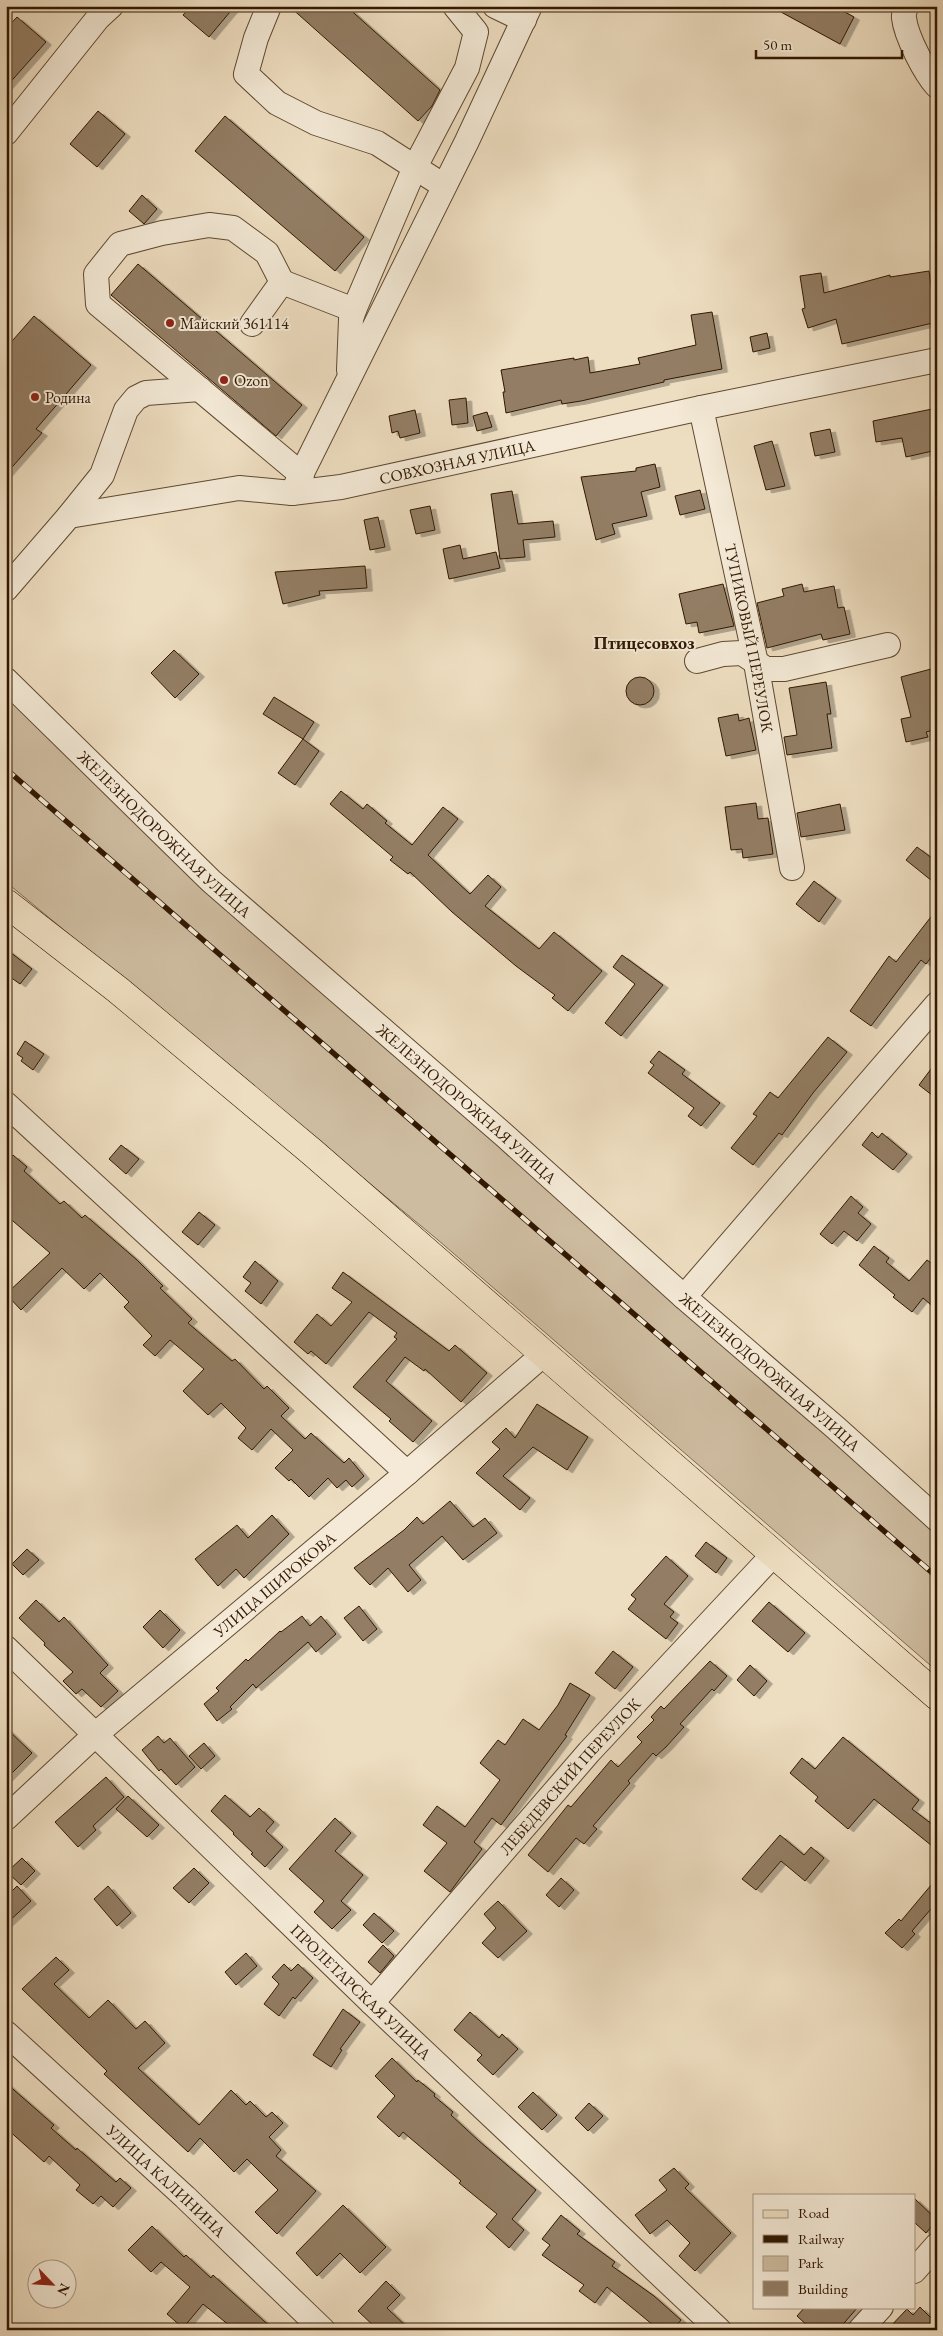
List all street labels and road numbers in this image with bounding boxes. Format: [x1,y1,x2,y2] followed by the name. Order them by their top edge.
[377,434,538,489] street label: СОВХОЗНАЯ УЛИЦА
[720,542,779,734] street label: ТУПИКОВЫЙ ПЕРЕУЛОК
[73,745,257,922] street label: ЖЕЛЕЗНОДОРОЖНАЯ УЛИЦА
[372,1018,562,1189] street label: ЖЕЛЕЗНОДОРОЖНАЯ УЛИЦА
[675,1287,866,1456] street label: ЖЕЛЕЗНОДОРОЖНАЯ УЛИЦА
[208,1526,340,1642] street label: УЛИЦА ШИРОКОВА
[495,1693,645,1859] street label: ЛЕБЕДЕВСКИЙ ПЕРЕУЛОК
[286,1919,437,2065] street label: ПРОЛЕТАРСКАЯ УЛИЦА
[101,2119,231,2242] street label: УЛИЦА КАЛИНИНА

